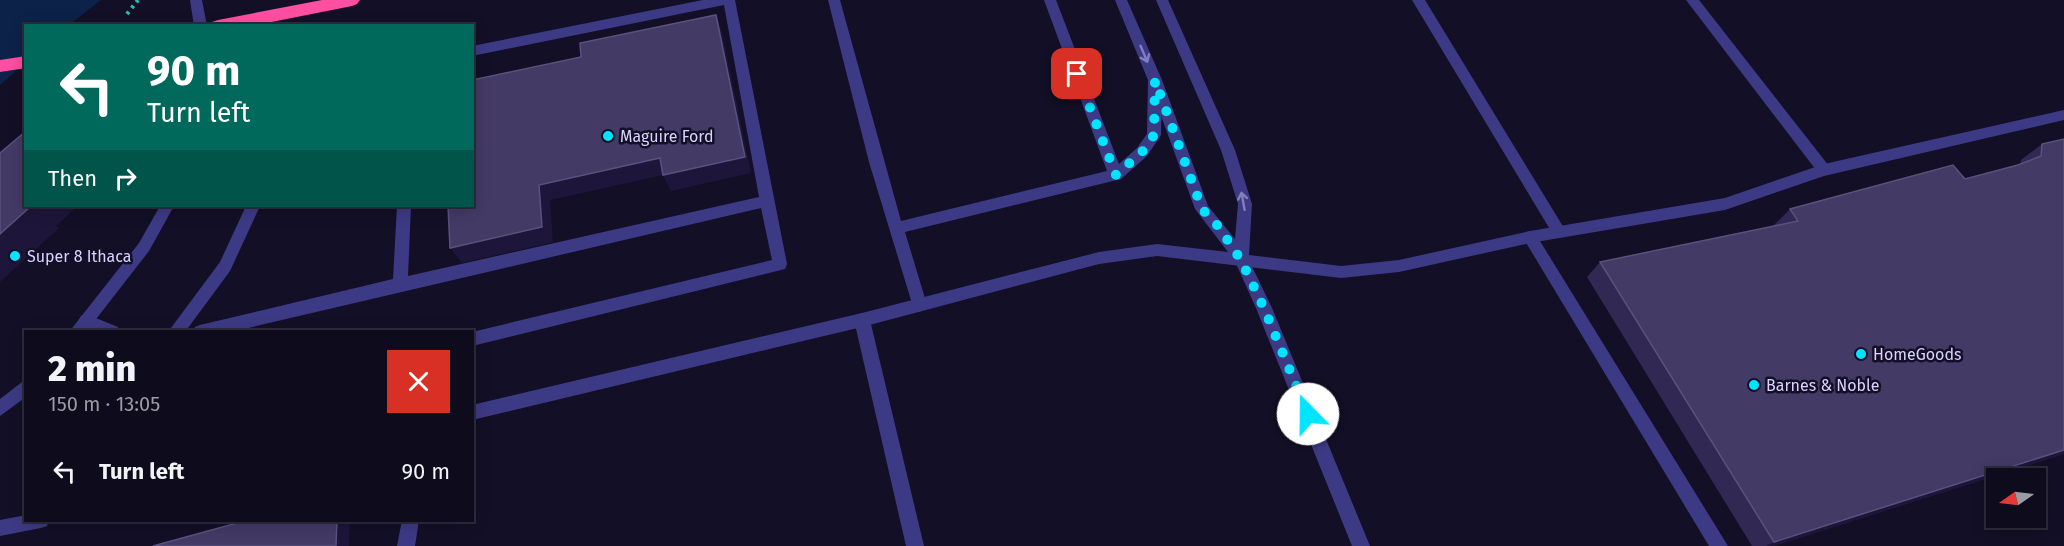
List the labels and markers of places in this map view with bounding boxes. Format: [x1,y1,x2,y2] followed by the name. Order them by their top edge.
[1051,48,1102,99] pin
[620,127,714,146] place label: Maguire Ford
[601,129,615,143] marker: Maguire Ford
[27,247,132,266] place label: Super 8 Ithaca
[8,249,22,263] marker: Super 8 Ithaca
[1873,345,1961,364] place label: HomeGoods
[1854,347,1868,361] marker: HomeGoods
[1766,376,1879,395] place label: Barnes & Noble
[1747,378,1761,392] marker: Barnes & Noble

